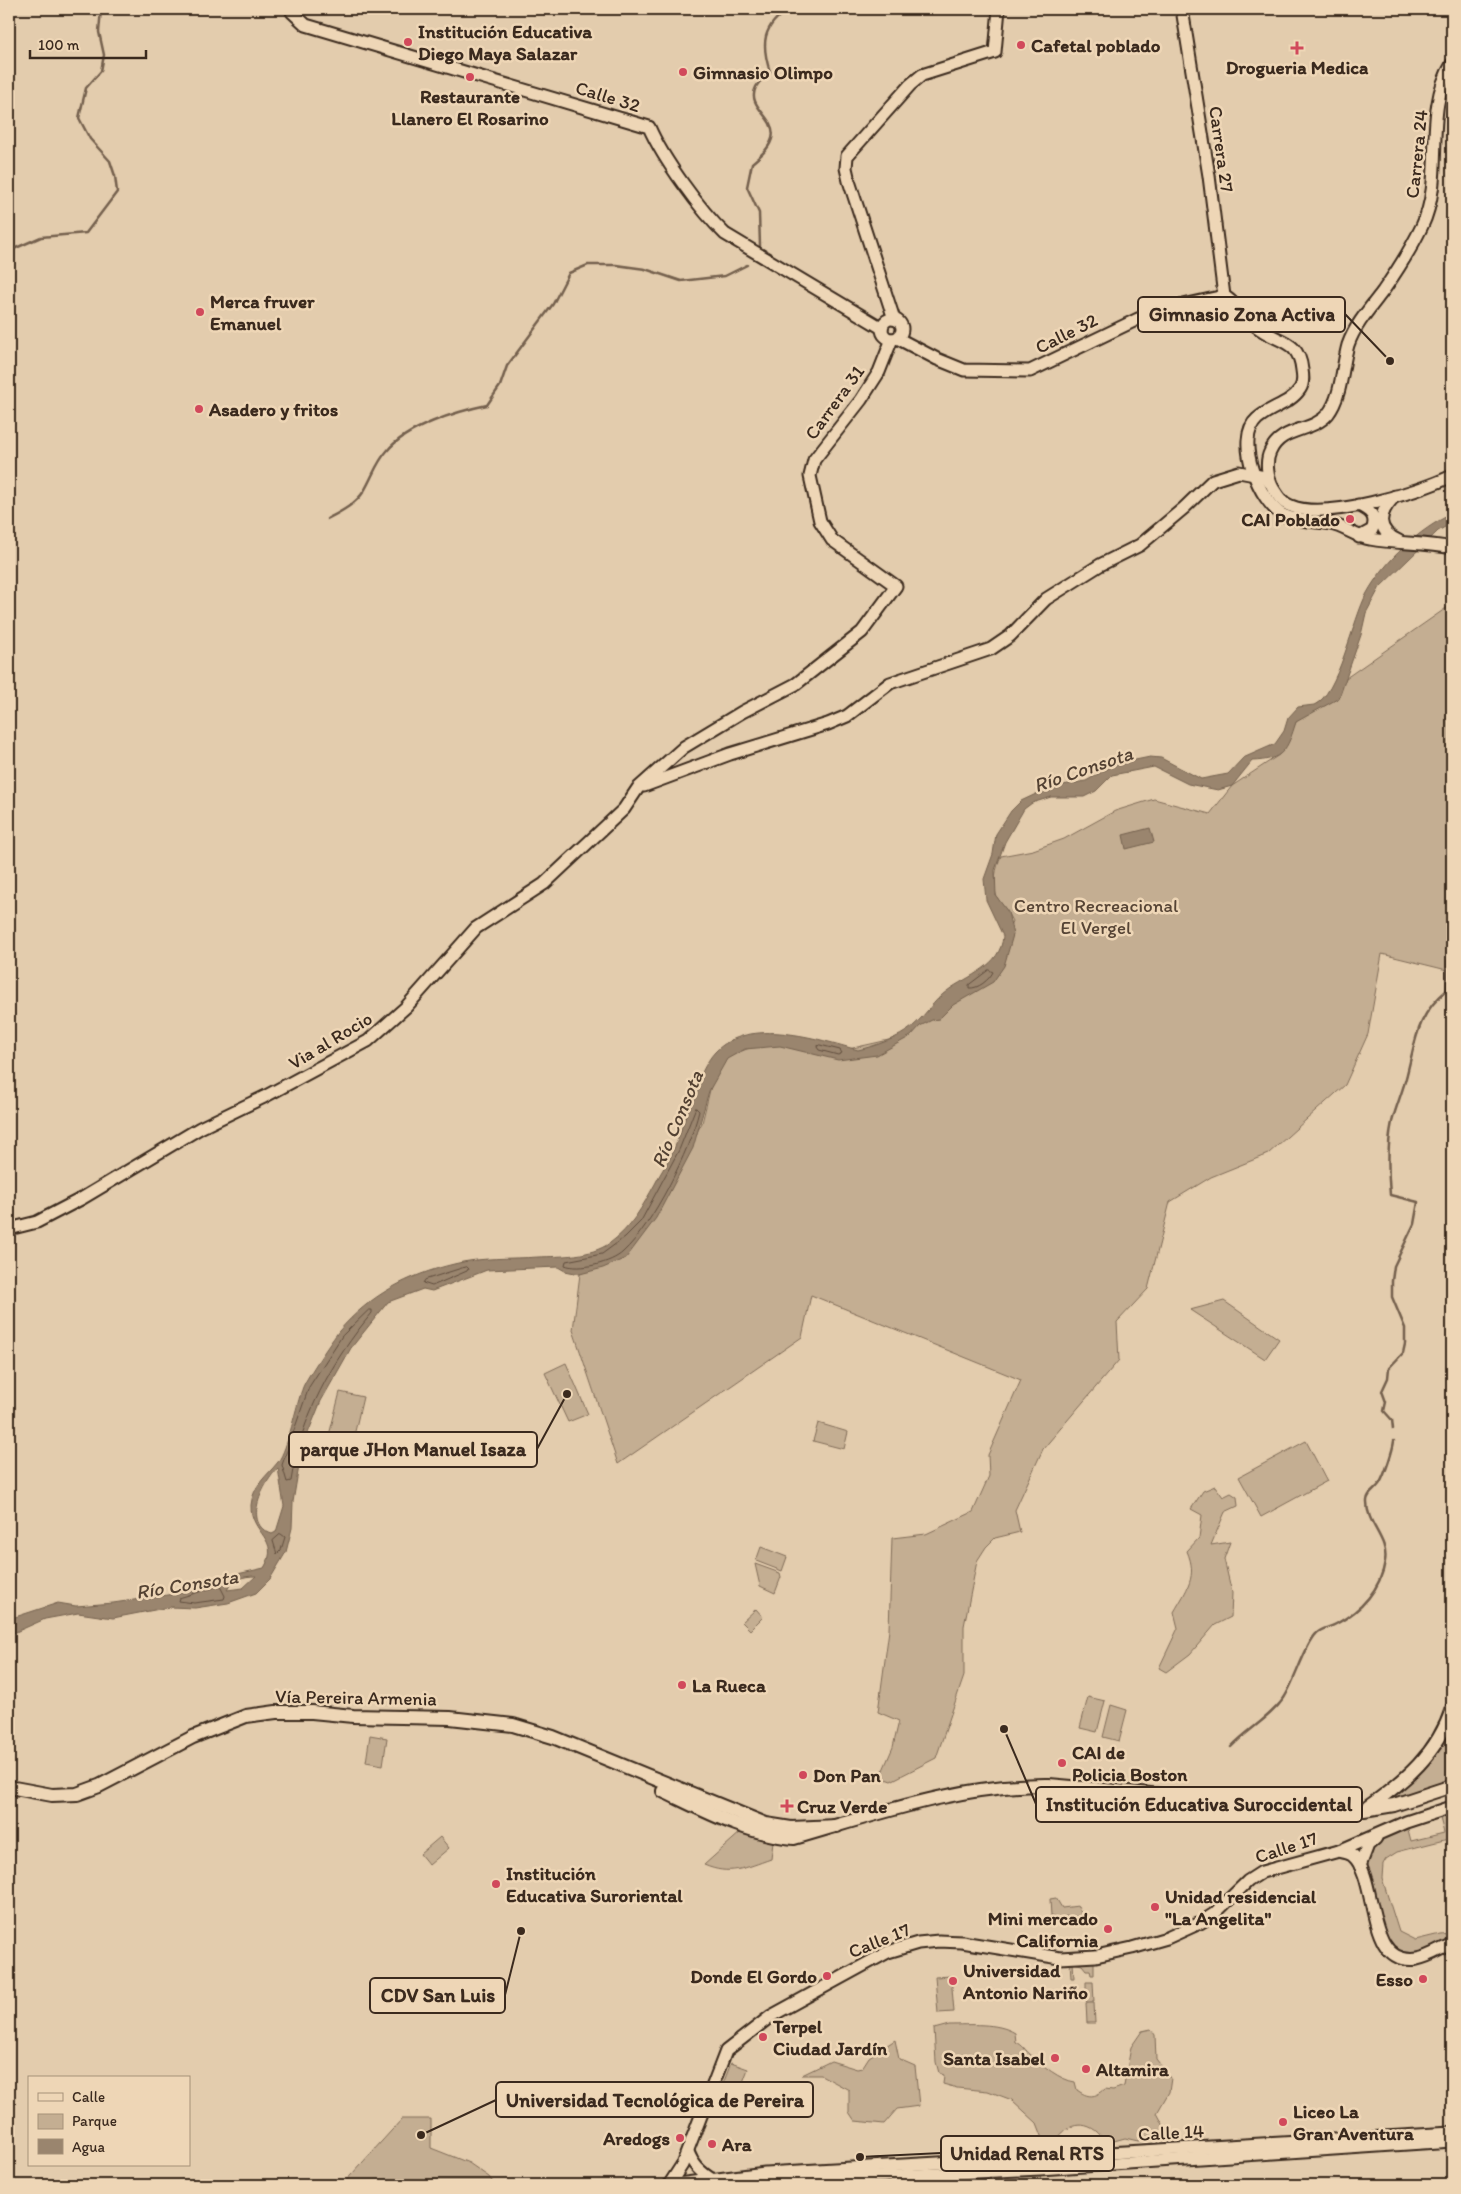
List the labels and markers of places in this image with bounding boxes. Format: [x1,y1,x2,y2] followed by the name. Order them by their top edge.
[418,20,593,65] place label: Institución Educativa Diego Maya Salazar
[1031,34,1161,57] place label: Cafetal poblado
[402,36,414,48] marker: Institución Educativa Diego Maya Salazar
[1015,39,1027,51] marker: Cafetal poblado
[1291,42,1303,54] marker: Drogueria Medica
[1226,56,1369,79] place label: Drogueria Medica
[693,61,833,84] place label: Gimnasio Olimpo
[677,66,689,78] marker: Gimnasio Olimpo
[464,71,476,83] marker: Restaurante Llanero El Rosarino
[391,85,549,130] place label: Restaurante Llanero El Rosarino
[210,290,315,335] place label: Merca fruver Emanuel
[1138,297,1345,332] callout: Gimnasio Zona Activa
[194,306,206,318] marker: Merca fruver Emanuel
[208,398,339,421] place label: Asadero y fritos
[193,403,205,415] marker: Asadero y fritos
[1241,508,1340,531] place label: CAI Poblado
[1344,513,1356,525] marker: CAI Poblado
[289,1432,537,1467] callout: parque JHon Manuel Isaza
[692,1674,767,1697] place label: La Rueca
[676,1679,688,1691] marker: La Rueca
[1072,1741,1188,1786] place label: CAI de Policia Boston
[1056,1757,1068,1769] marker: CAI de Policia Boston
[813,1764,882,1787] place label: Don Pan
[797,1769,809,1781] marker: Don Pan
[1036,1787,1362,1822] callout: Institución Educativa Suroccidental
[797,1795,887,1818] place label: Cruz Verde
[781,1800,793,1812] marker: Cruz Verde
[506,1862,683,1907] place label: Institución Educativa Suroriental
[490,1878,502,1890] marker: Institución Educativa Suroriental
[1165,1885,1317,1930] place label: Unidad residencial "La Angelita"
[1149,1901,1161,1913] marker: Unidad residencial "La Angelita"
[988,1907,1099,1952] place label: Mini mercado California
[1102,1923,1114,1935] marker: Mini mercado California
[962,1959,1088,2004] place label: Universidad Antonio Nariño
[690,1965,817,1988] place label: Donde El Gordo
[1376,1968,1413,1991] place label: Esso
[821,1970,833,1982] marker: Donde El Gordo
[1417,1973,1429,1985] marker: Esso
[947,1975,959,1987] marker: Universidad Antonio Nariño
[370,1978,505,2013] callout: CDV San Luis
[772,2015,888,2060] place label: Terpel Ciudad Jardín
[757,2031,769,2043] marker: Terpel Ciudad Jardín
[943,2047,1046,2070] place label: Santa Isabel
[1049,2052,1061,2064] marker: Santa Isabel
[1095,2058,1169,2081] place label: Altamira
[1080,2063,1092,2075] marker: Altamira
[496,2082,813,2117] callout: Universidad Tecnológica de Pereira
[1293,2100,1415,2145] place label: Liceo La Gran Aventura
[1277,2116,1289,2128] marker: Liceo La Gran Aventura
[602,2127,671,2150] place label: Aredogs
[674,2132,686,2144] marker: Aredogs
[721,2133,753,2156] place label: Ara
[941,2136,1114,2171] callout: Unidad Renal RTS
[706,2138,718,2150] marker: Ara

